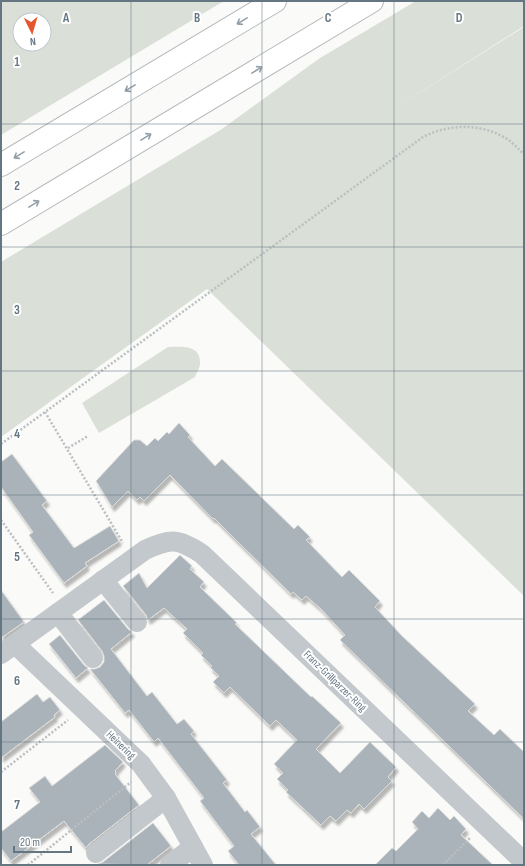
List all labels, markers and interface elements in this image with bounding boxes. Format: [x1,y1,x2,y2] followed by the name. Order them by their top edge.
[62,10,70,26] text: A
[194,10,200,26] text: B
[325,10,332,26] text: C
[456,10,463,26] text: D
[12,12,52,52] north arrow
[237,17,248,25] one-way arrow
[29,35,36,48] text: N
[14,54,20,70] text: 1
[251,66,263,74] one-way arrow
[124,84,136,92] one-way arrow
[140,133,151,141] one-way arrow
[13,151,25,159] one-way arrow
[14,178,20,194] text: 2
[28,200,39,208] one-way arrow
[14,302,20,318] text: 3
[14,426,20,442] text: 4
[14,549,20,565] text: 5
[301,648,370,715] street label: Franz-Grillparzer-Ring
[14,673,20,689] text: 6
[104,728,139,762] street label: Heinering
[14,797,20,813] text: 7
[14,828,71,854] scale bar
[20,835,40,850] text: 20 m

